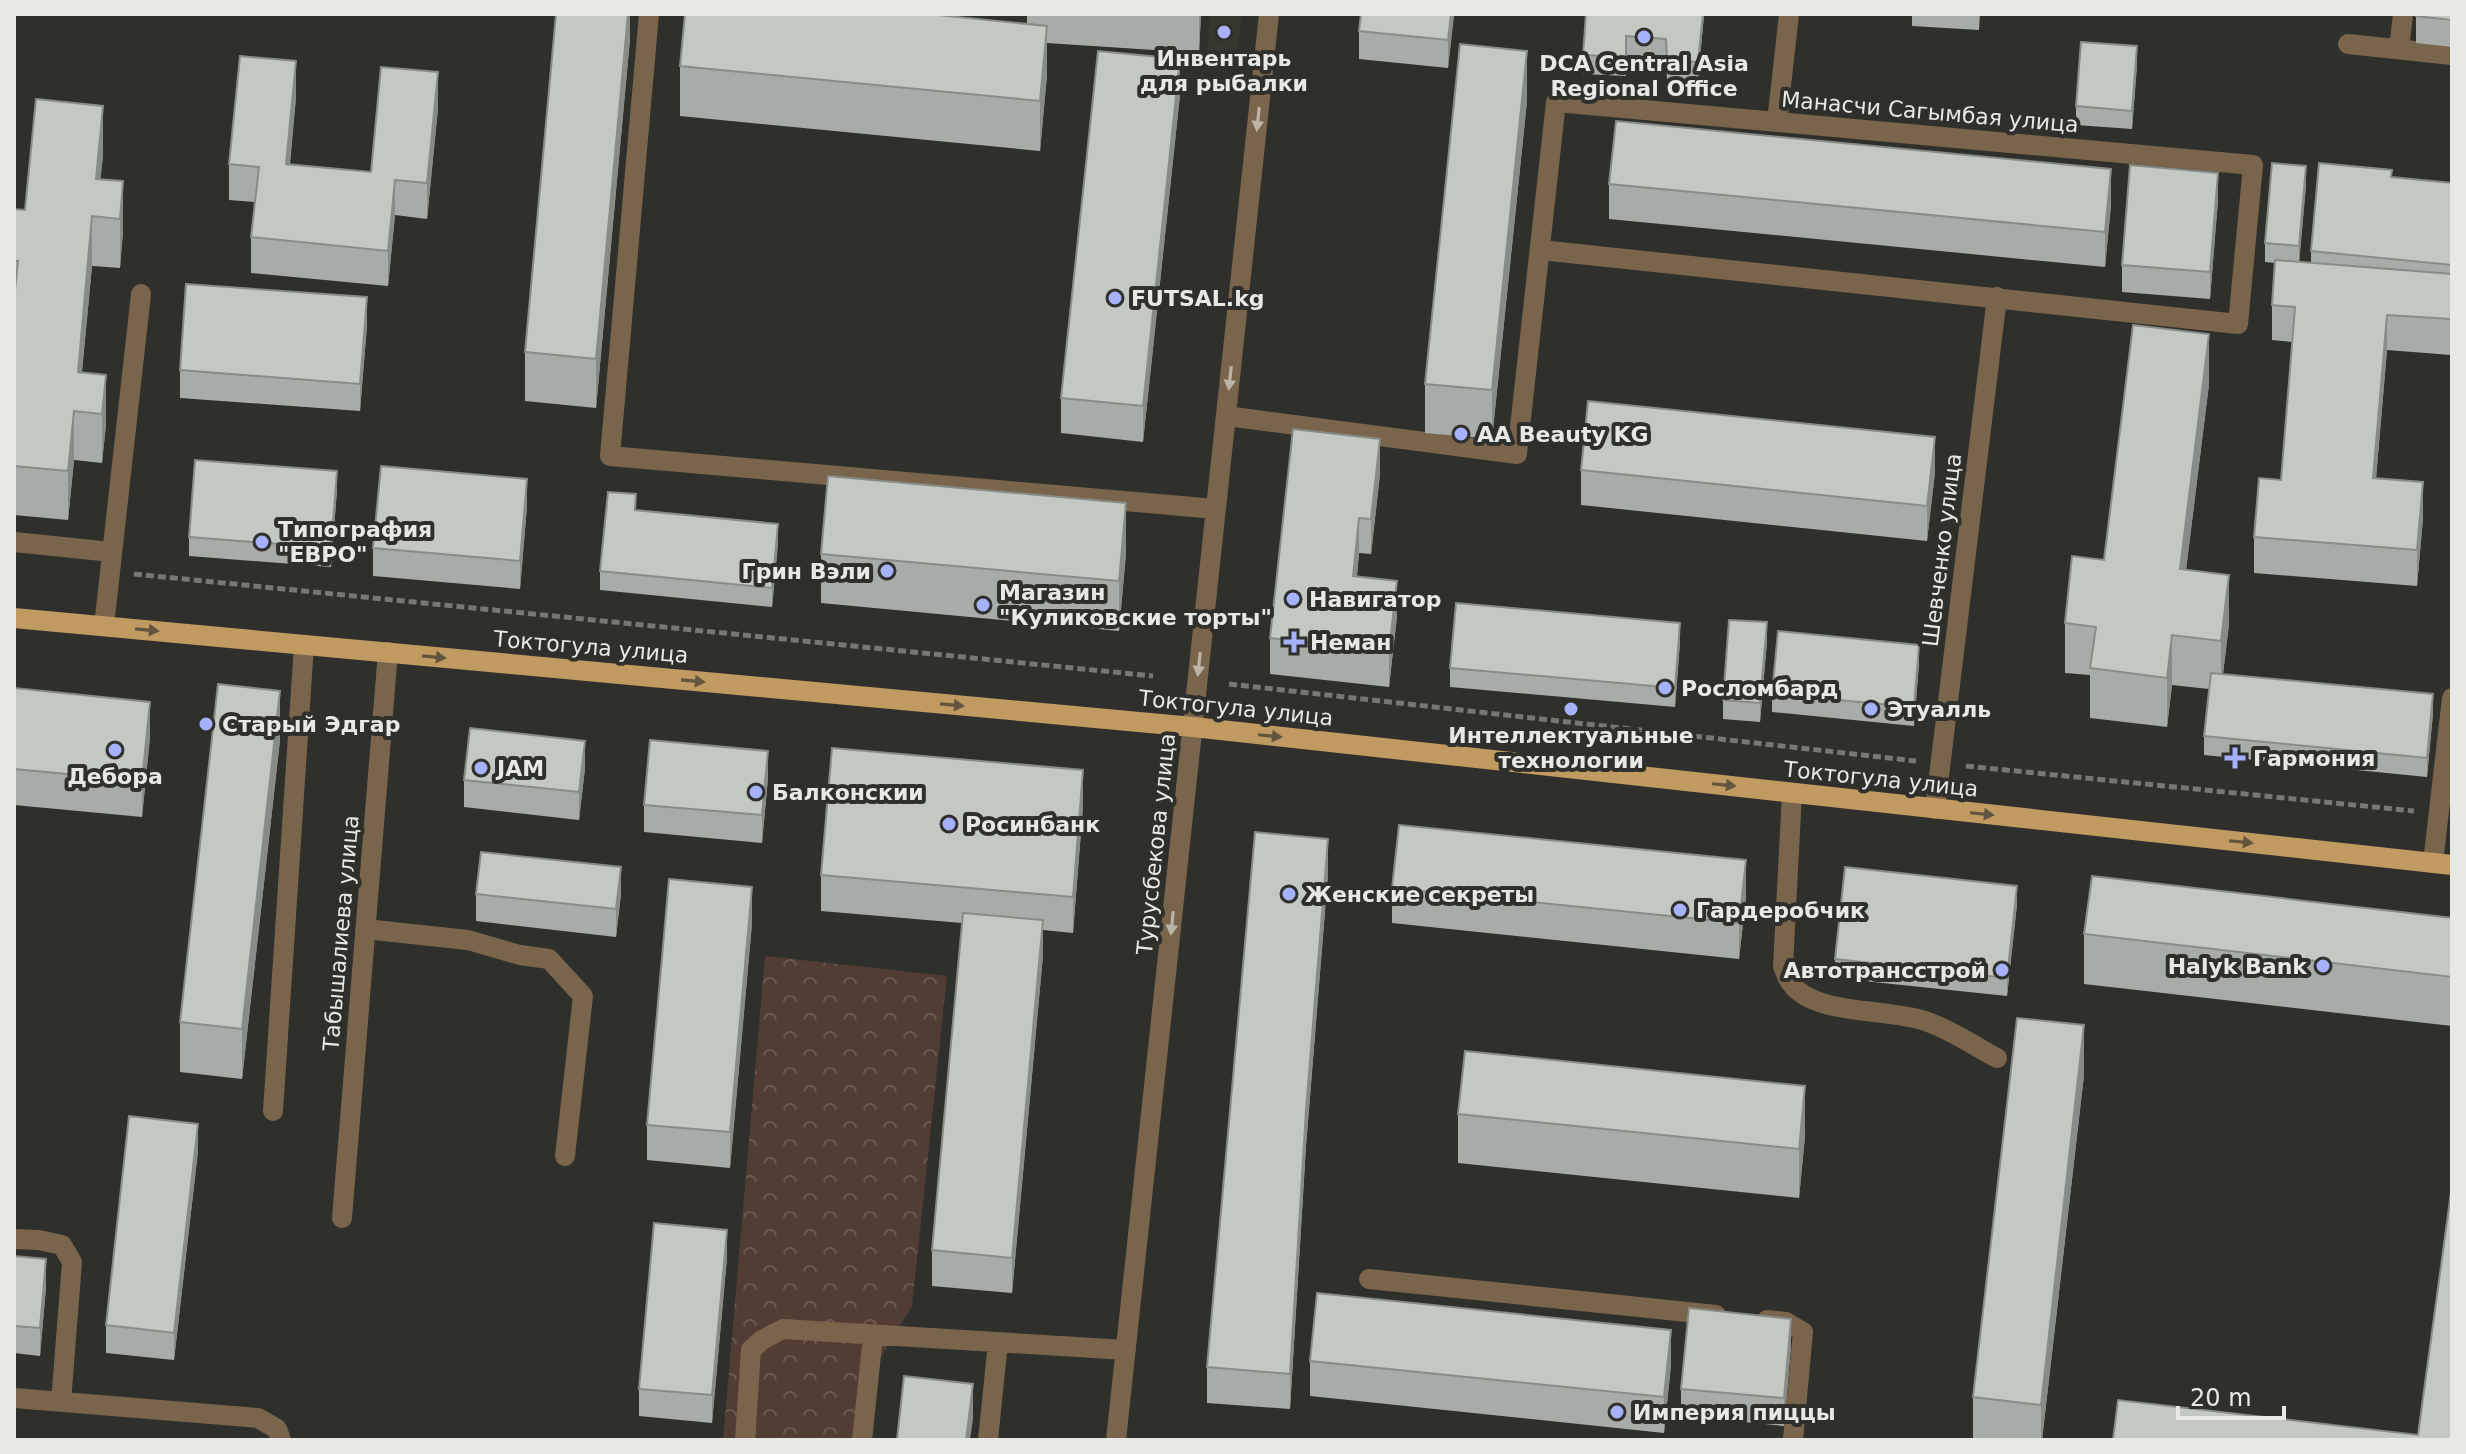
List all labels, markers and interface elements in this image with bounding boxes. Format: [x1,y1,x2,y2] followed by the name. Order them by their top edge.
[1215,23,1233,41] marker: Инвентарь для рыбалки
[1635,28,1653,46] marker: DCA Central Asia Regional Office
[1140,46,1308,96] place label: Инвентарь для рыбалки
[1539,51,1749,101] place label: DCA Central Asia Regional Office
[1780,87,2080,137] street label: Манасчи Сагымбая улица
[1251,107,1264,132] one-way arrow
[1131,286,1265,311] place label: FUTSAL.kg
[1106,289,1124,307] marker: FUTSAL.kg
[1223,366,1236,391] one-way arrow
[1477,422,1649,447] place label: AA Beauty KG
[1452,425,1470,443] marker: AA Beauty KG
[1918,452,1966,648] street label: Шевченко улица
[278,517,432,567] place label: Типография "ЕВРО"
[253,533,271,551] marker: Типография "ЕВРО"
[742,559,871,584] place label: Грин Вэли
[878,562,896,580] marker: Грин Вэли
[999,580,1272,630] place label: Магазин "Куликовские торты"
[1309,587,1442,612] place label: Навигатор
[1284,590,1302,608] marker: Навигатор
[974,596,992,614] marker: Магазин "Куликовские торты"
[135,624,160,637] one-way arrow
[492,626,689,668] street label: Токтогула улица
[1310,630,1391,655] place label: Неман
[1285,633,1303,651] marker: Неман
[422,650,447,663] one-way arrow
[1193,652,1206,677] one-way arrow
[681,674,706,687] one-way arrow
[1681,676,1838,701] place label: Росломбард
[1656,679,1674,697] marker: Росломбард
[1137,685,1334,731] street label: Токтогула улица
[1887,697,1991,722] place label: Этуалль
[940,698,965,711] one-way arrow
[1562,700,1580,718] marker: Интеллектуальные технологии
[1862,700,1880,718] marker: Этуалль
[222,712,400,737] place label: Старый Эдгар
[197,715,215,733] marker: Старый Эдгар
[1448,723,1694,773] place label: Интеллектуальные технологии
[1258,729,1283,742] one-way arrow
[1132,732,1180,957] street label: Турусбекова улица
[106,741,124,759] marker: Дебора
[2253,746,2375,771] place label: Гармония
[2224,747,2246,769] marker: Гармония
[495,756,544,781] place label: JAM
[1782,756,1979,802] street label: Токтогула улица
[472,759,490,777] marker: JAM
[67,764,163,789] place label: Дебора
[1712,779,1737,792] one-way arrow
[772,780,924,805] place label: Балконскии
[747,783,765,801] marker: Балконскии
[1970,807,1995,820] one-way arrow
[965,812,1100,837] place label: Росинбанк
[318,814,364,1053] street label: Табышалиева улица
[940,815,958,833] marker: Росинбанк
[2228,836,2253,849] one-way arrow
[1305,882,1534,907] place label: Женские секреты
[1280,885,1298,903] marker: Женские секреты
[1696,898,1865,923] place label: Гардеробчик
[1671,901,1689,919] marker: Гардеробчик
[1165,911,1178,936] one-way arrow
[2168,954,2308,979] place label: Halyk Bank
[2314,957,2332,975] marker: Halyk Bank
[1784,958,1986,983] place label: Автотрансстрой
[1993,961,2011,979] marker: Автотрансстрой
[2178,1370,2284,1420] scale bar
[2190,1384,2252,1412] text: 20 m
[1633,1400,1836,1425] place label: Империя пиццы
[1608,1403,1626,1421] marker: Империя пиццы

